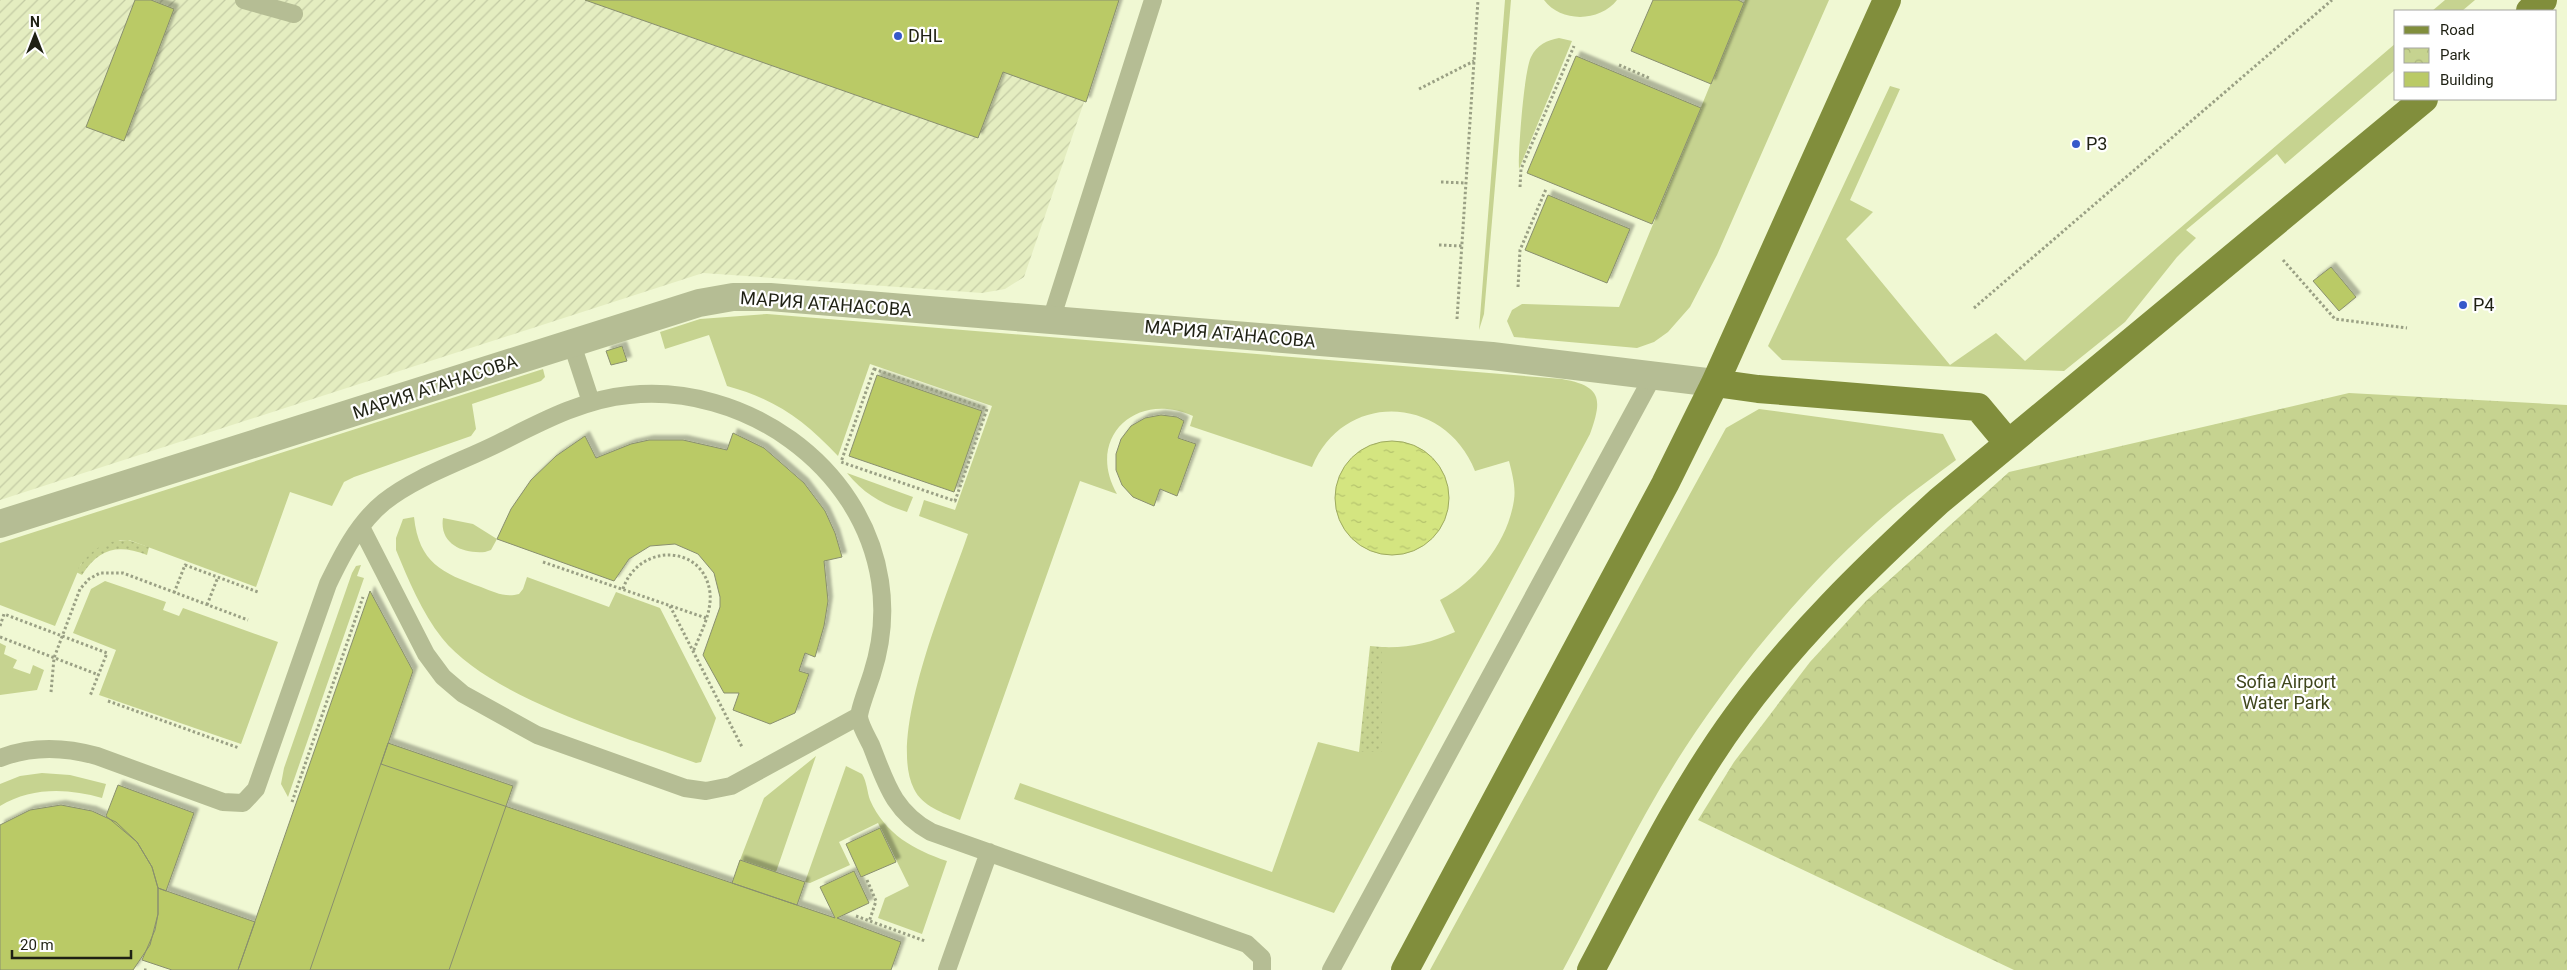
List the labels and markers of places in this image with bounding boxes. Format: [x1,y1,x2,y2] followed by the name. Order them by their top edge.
[908,25,943,46] place label: DHL
[892,30,904,42] marker: DHL
[2086,133,2107,154] place label: P3
[2070,138,2082,150] marker: P3
[2473,294,2494,315] place label: P4
[2457,299,2469,311] marker: P4

